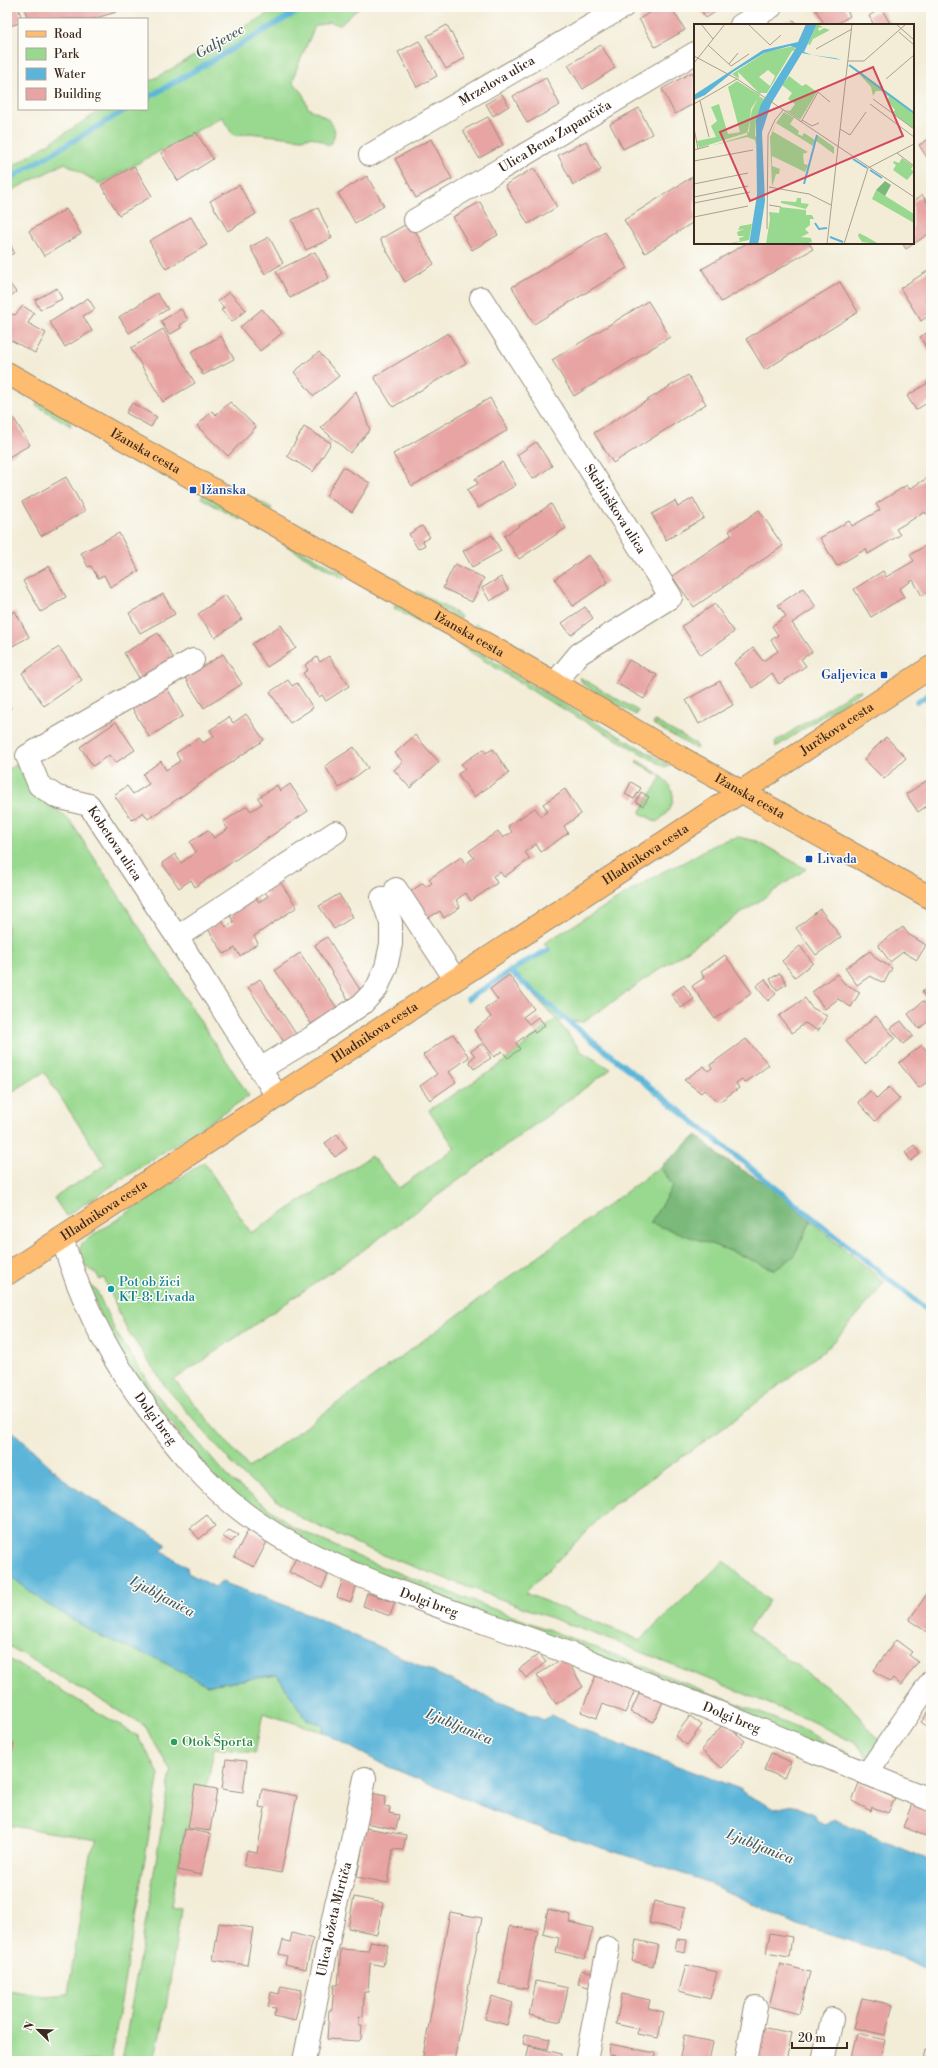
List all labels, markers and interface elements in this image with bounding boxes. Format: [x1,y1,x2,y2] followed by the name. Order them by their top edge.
[18,18,148,110] legend
[192,21,248,63] water label: Galjevec
[694,24,914,244] inset map
[54,27,82,42] text: Road
[54,47,80,62] text: Park
[456,52,538,109] street label: Mrzelova ulica
[53,67,86,82] text: Water
[53,87,102,102] text: Building
[496,97,614,176] street label: Ulica Bena Zupančiča
[107,425,184,478] street label: Ižanska cesta
[581,461,650,557] street label: Skrbinškova ulica
[201,482,246,498] place label: Ižanska
[188,485,198,495] marker: Ižanska
[431,608,507,661] street label: Ižanska cesta
[821,667,876,683] place label: Galjevica
[879,670,889,680] marker: Galjevica
[796,699,877,759] street label: Jurčkova cesta
[712,770,788,823] street label: Ižanska cesta
[84,803,146,884] street label: Kobetova ulica
[599,820,692,889] street label: Hladnikova cesta
[817,851,857,867] place label: Livada
[804,854,814,864] marker: Livada
[329,998,421,1067] street label: Hladnikova cesta
[58,1176,151,1244] street label: Hladnikova cesta
[119,1274,196,1305] place label: Pot ob žici KT-8: Livada
[106,1284,116,1294] marker: Pot ob žici KT-8: Livada
[131,1389,180,1448] street label: Dolgi breg
[126,1572,198,1622] water label: Ljubljanica
[397,1585,461,1621] street label: Dolgi breg
[700,1699,763,1737] street label: Dolgi breg
[422,1705,495,1749] water label: Ljubljanica
[182,1733,253,1750] place label: Otok Športa
[169,1737,179,1747] marker: Otok Športa
[723,1825,796,1869] water label: Ljubljanica
[313,1860,356,1978] street label: Ulica Jožeta Mirtiča
[18,2010,58,2050] north arrow
[22,2019,38,2033] text: N
[792,2024,847,2050] scale bar
[798,2031,826,2046] text: 20 m

